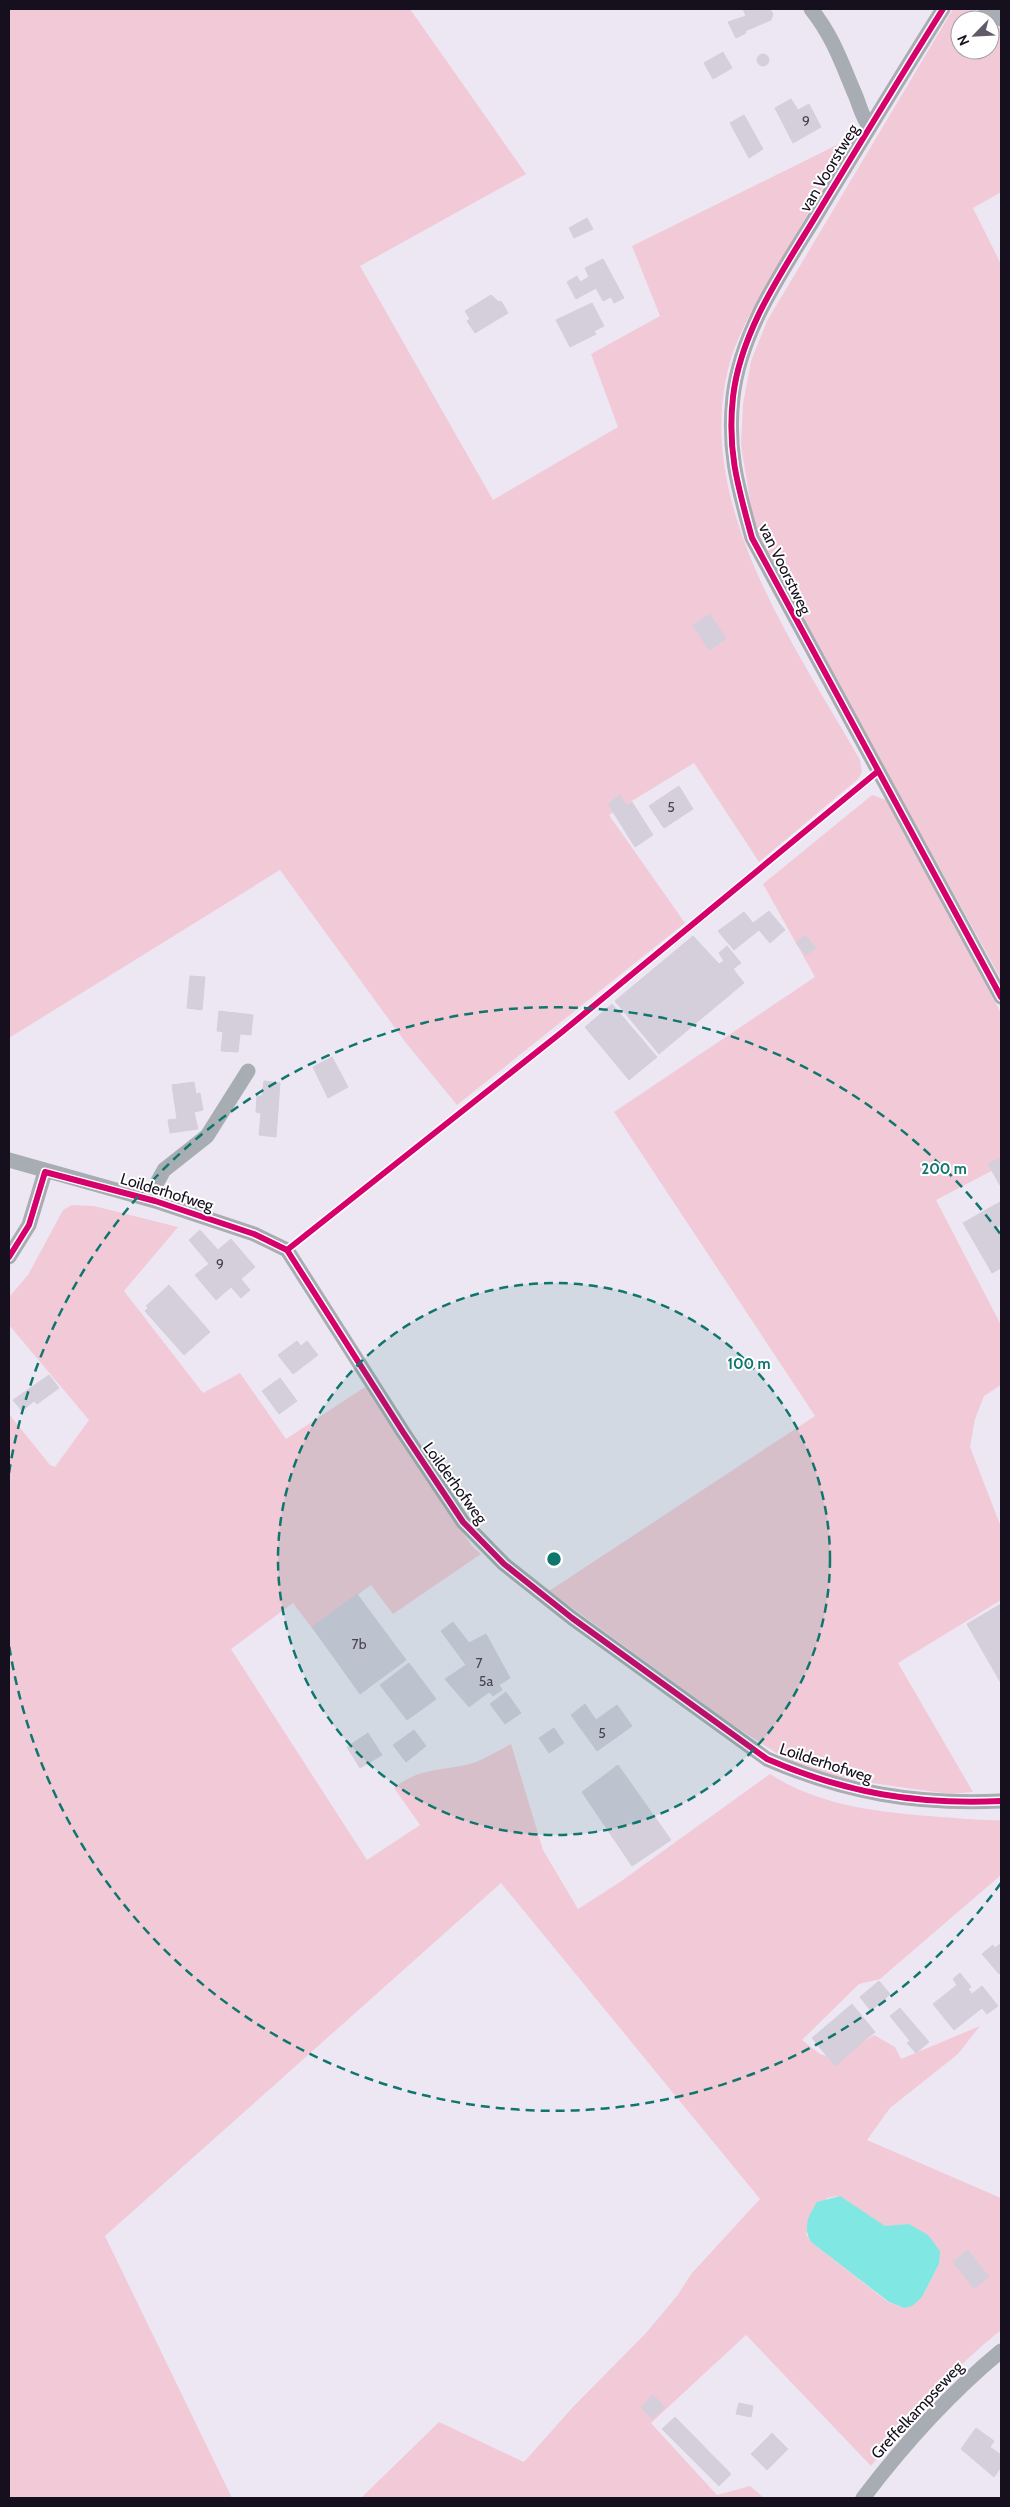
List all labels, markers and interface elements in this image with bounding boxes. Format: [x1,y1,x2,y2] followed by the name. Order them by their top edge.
[950,10,1000,60] north arrow
[953,32,973,48] text: N
[802,112,810,130] house number: 9
[795,120,863,215] street label: van Voorstweg
[755,520,816,619] street label: van Voorstweg
[667,798,675,816] house number: 5
[921,1160,967,1178] text: 200 m
[118,1169,217,1215] street label: Loilderhofweg
[216,1255,224,1273] house number: 9
[727,1355,771,1373] text: 100 m
[419,1438,492,1528] street label: Loilderhofweg
[545,1550,563,1568] centre of rings
[352,1635,367,1653] house number: 7b
[475,1654,483,1672] house number: 7
[479,1672,493,1690] house number: 5a
[598,1724,606,1742] house number: 5
[777,1739,876,1787] street label: Loilderhofweg
[867,2357,968,2463] street label: Greffelkampseweg

